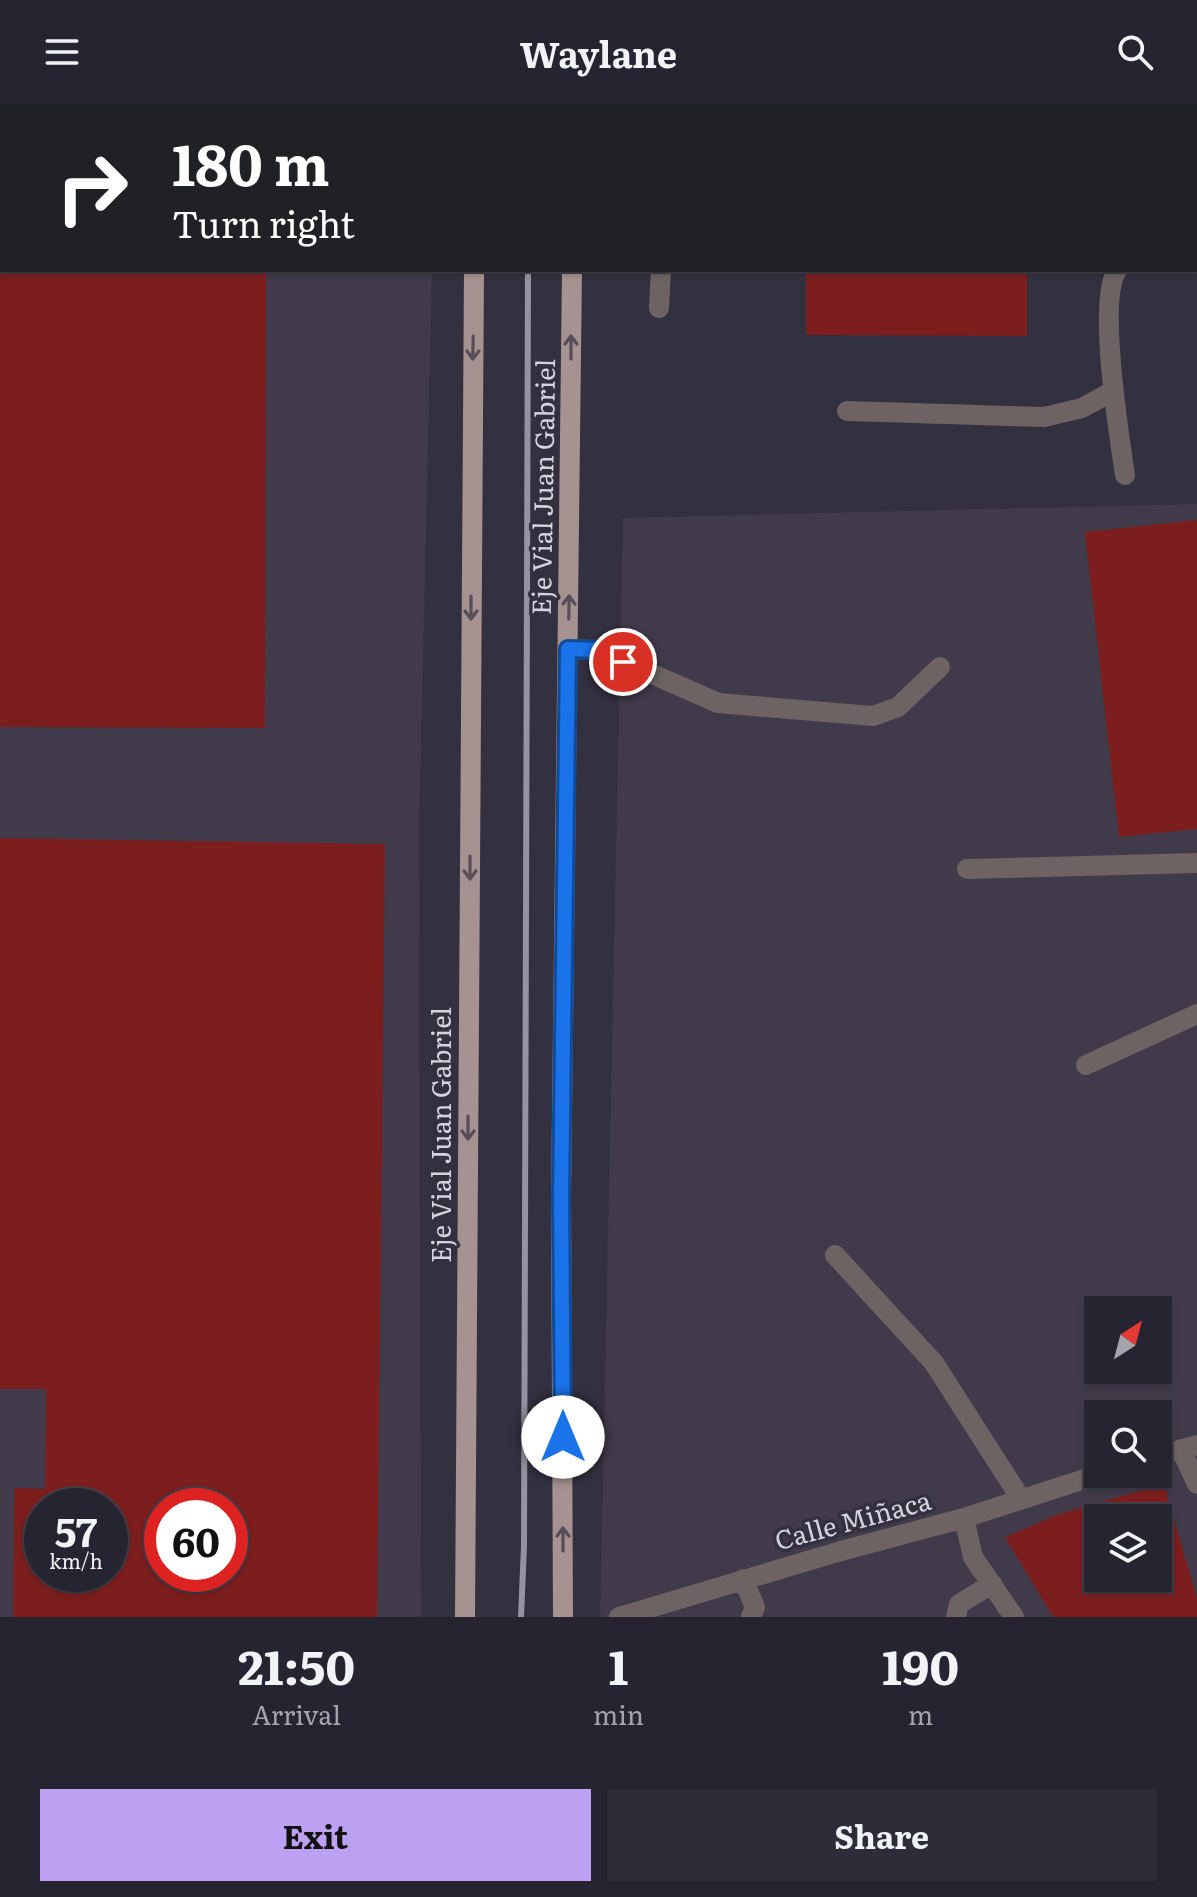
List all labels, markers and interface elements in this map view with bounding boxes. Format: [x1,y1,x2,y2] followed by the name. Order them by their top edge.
[520,26,677,79] text: Waylane
[40,30,84,74] icon: menu
[1113,30,1157,74] icon: search
[172,120,330,203] text: 180 m
[40,136,144,240] icon: right
[172,196,355,249] text: Turn right
[465,334,481,361] one-way arrow
[564,334,579,361] one-way arrow
[520,358,563,615] street label: Eje Vial Juan Gabriel
[463,594,479,621] one-way arrow
[561,594,576,621] one-way arrow
[589,628,657,696] pin
[601,640,645,684] icon: arrive
[462,854,477,881] one-way arrow
[420,1007,459,1263] street label: Eje Vial Juan Gabriel
[460,1114,476,1141] one-way arrow
[1084,1296,1172,1384] north arrow
[1084,1296,1172,1592] map controls
[521,1395,605,1479] position arrow
[1084,1400,1172,1488] button: search
[770,1479,935,1558] street label: Calle Miñaca
[144,1488,248,1592] speed limit sign: 60
[55,1500,97,1559] text: 57
[1084,1504,1172,1592] button: layers
[555,1526,571,1553] one-way arrow
[49,1545,103,1575] text: km/h
[238,1629,355,1700] text: 21:50
[609,1629,628,1700] text: 1
[882,1629,959,1700] text: 190
[252,1694,341,1733] text: Arrival
[593,1694,644,1733] text: min
[908,1694,933,1733] text: m
[40,1789,591,1881] button: Exit
[607,1789,1157,1881] button: Share

